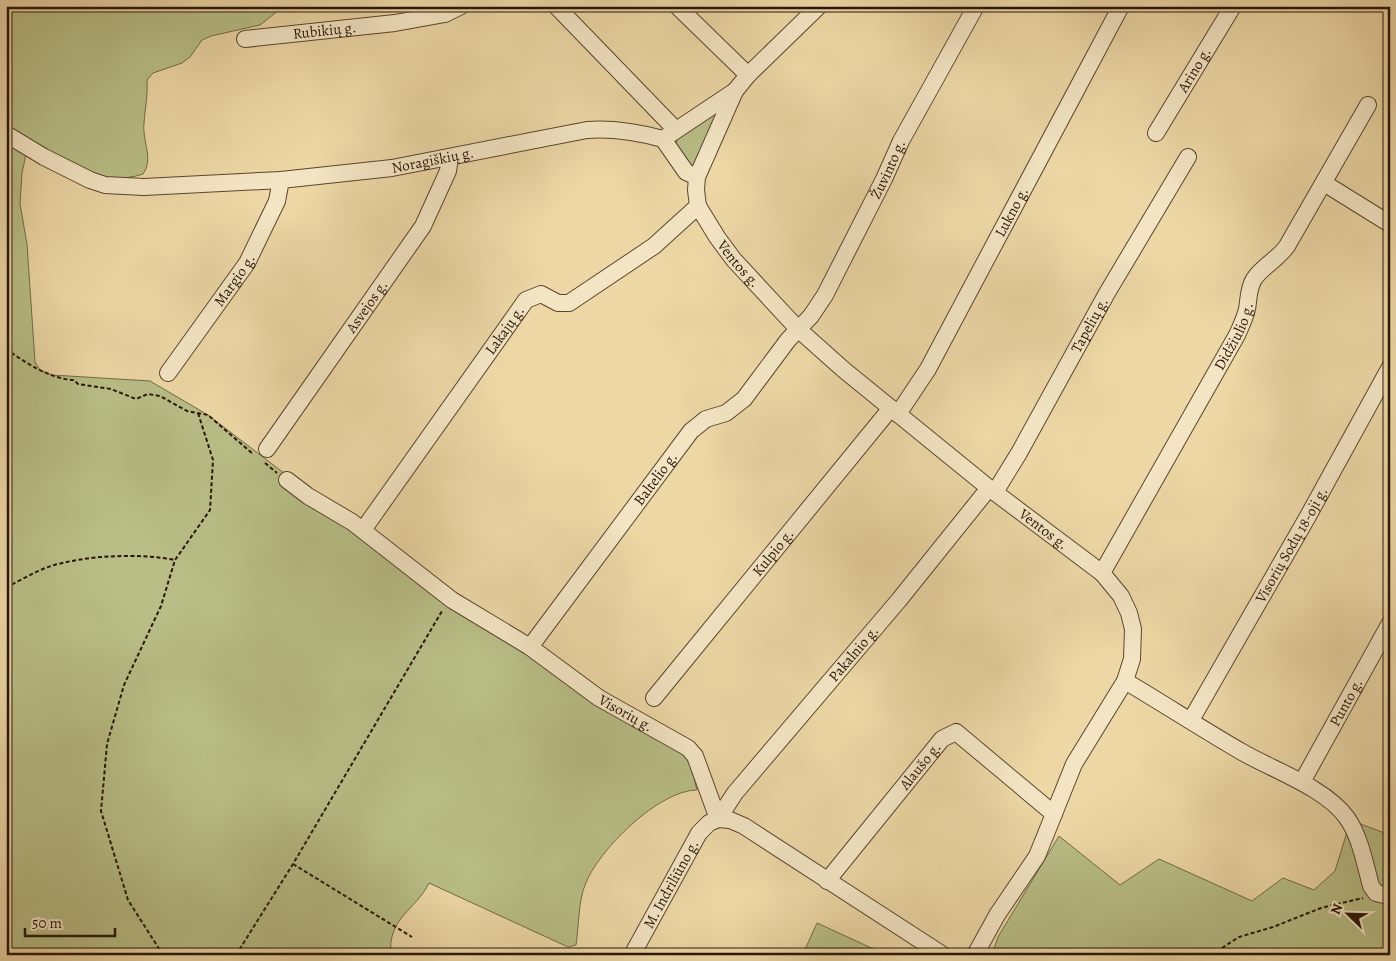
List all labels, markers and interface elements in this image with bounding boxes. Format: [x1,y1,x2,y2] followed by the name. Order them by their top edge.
[292,17,357,44] street label: Rubikių g.
[1173,43,1216,97] street label: Arino g.
[866,137,910,202] street label: Žuvinto g.
[390,142,475,178] street label: Noragiškių g.
[990,183,1033,240] street label: Lukno g.
[712,235,765,292] street label: Ventos g.
[209,251,260,310] street label: Margio g.
[341,276,392,338] street label: Asvejos g.
[1066,294,1113,356] street label: Tapelių g.
[480,302,529,359] street label: Lakajų g.
[1209,302,1258,374] street label: Didžiulio g.
[629,448,682,509] street label: Baltelio g.
[1250,483,1332,607] street label: Visorių Sodų 18-oji g.
[1014,503,1072,554] street label: Ventos g.
[748,525,798,580] street label: Kulpio g.
[824,621,883,686] street label: Pakalnio g.
[1325,675,1367,730] street label: Punto g.
[594,689,657,736] street label: Visorių g.
[894,738,945,795] street label: Alaušo g.
[639,836,703,932] street label: M. Indriliūno g.
[1324,888,1374,938] north arrow
[1326,901,1347,918] text: N
[25,906,115,938] scale bar
[32,913,62,933] text: 50 m

